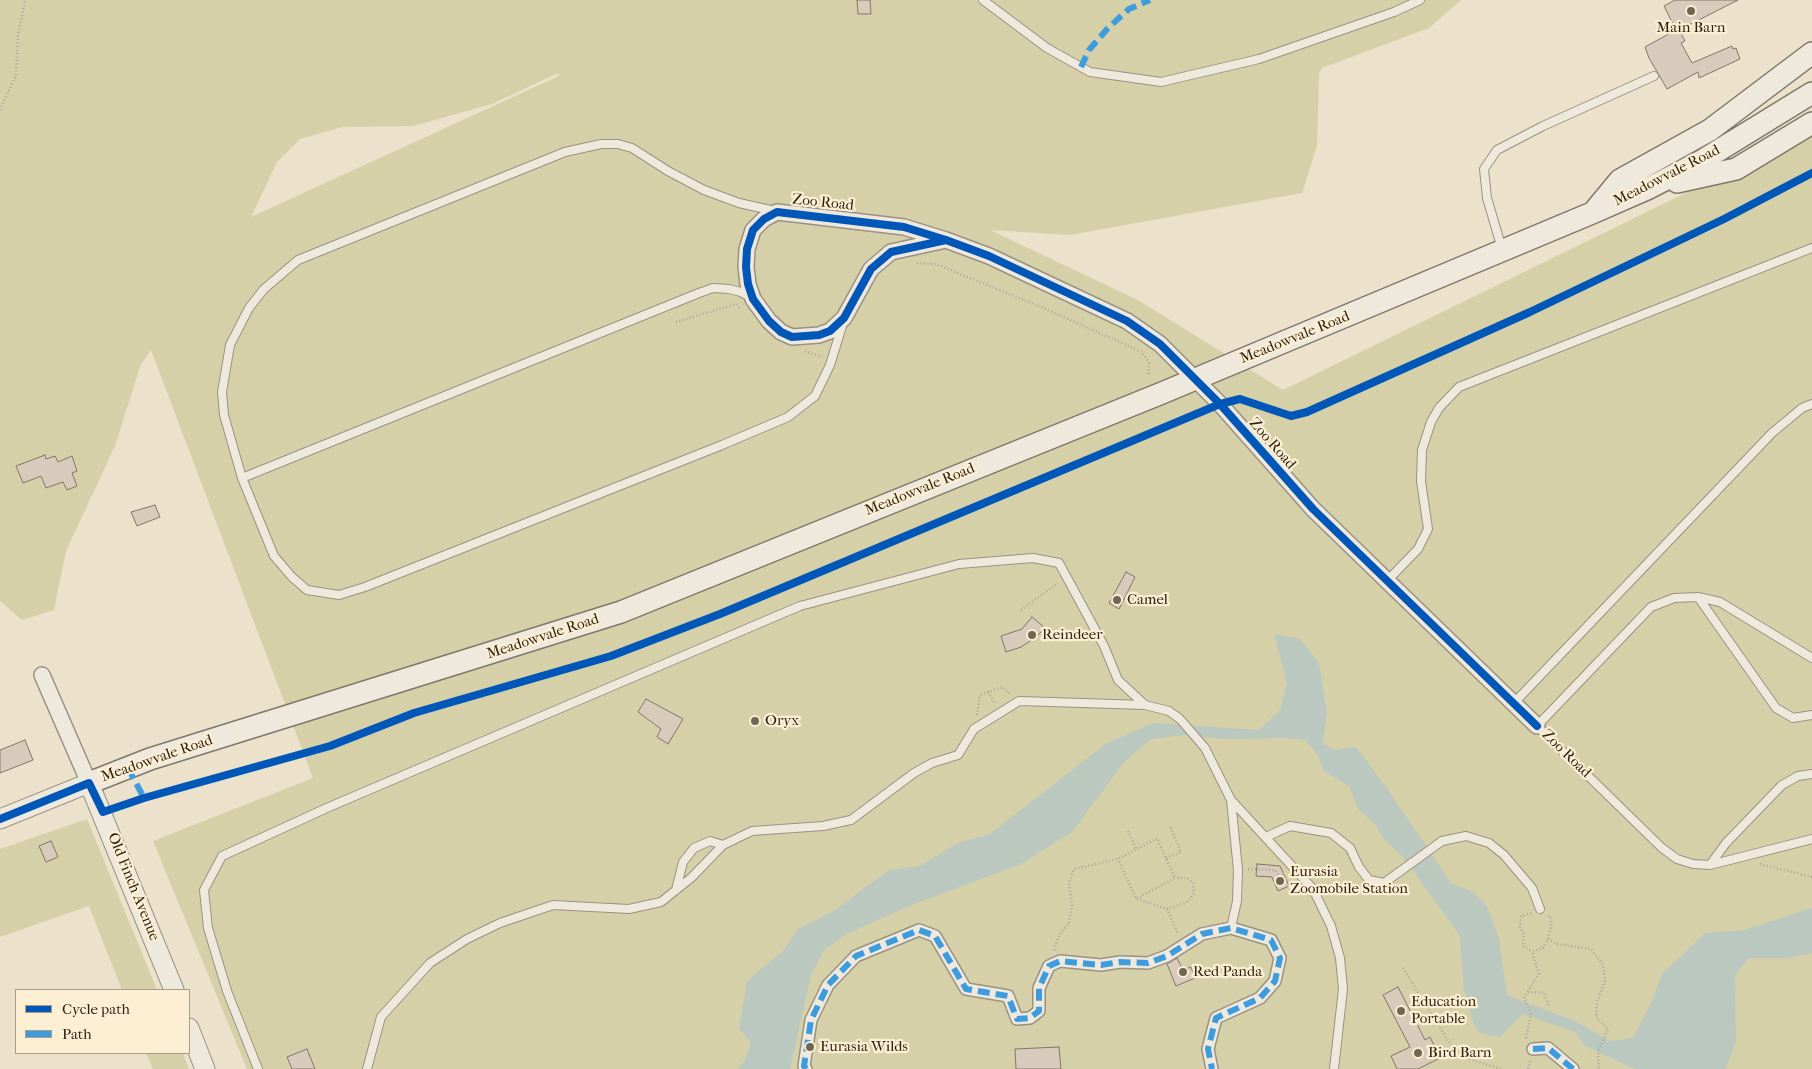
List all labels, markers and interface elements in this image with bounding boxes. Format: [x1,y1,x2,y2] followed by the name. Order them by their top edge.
[1685,5,1697,17] marker: Main Barn
[1657,19,1725,37] place label: Main Barn
[1611,141,1723,211] street label: Meadowvale Road
[791,191,855,215] street label: Zoo Road
[1237,308,1353,368] street label: Meadowvale Road
[1245,415,1299,473] street label: Zoo Road
[862,460,978,520] street label: Meadowvale Road
[1127,591,1168,609] place label: Camel
[1111,594,1123,606] marker: Camel
[485,610,601,664] street label: Meadowvale Road
[1042,626,1103,644] place label: Reindeer
[1026,629,1038,641] marker: Reindeer
[765,712,799,730] place label: Oryx
[749,715,761,727] marker: Oryx
[1537,726,1595,782] street label: Zoo Road
[99,731,215,787] street label: Meadowvale Road
[103,830,163,944] street label: Old Finch Avenue
[1290,863,1408,898] place label: Eurasia Zoomobile Station
[1274,875,1286,887] marker: Eurasia Zoomobile Station
[1193,963,1262,981] place label: Red Panda
[1177,966,1189,978] marker: Red Panda
[15,989,190,1054] legend
[1411,993,1476,1028] place label: Education Portable
[62,1000,130,1018] text: Cycle path
[1395,1005,1407,1017] marker: Education Portable
[62,1025,92,1043] text: Path
[820,1038,908,1056] place label: Eurasia Wilds
[804,1041,816,1053] marker: Eurasia Wilds
[1428,1044,1492,1062] place label: Bird Barn
[1412,1047,1424,1059] marker: Bird Barn

